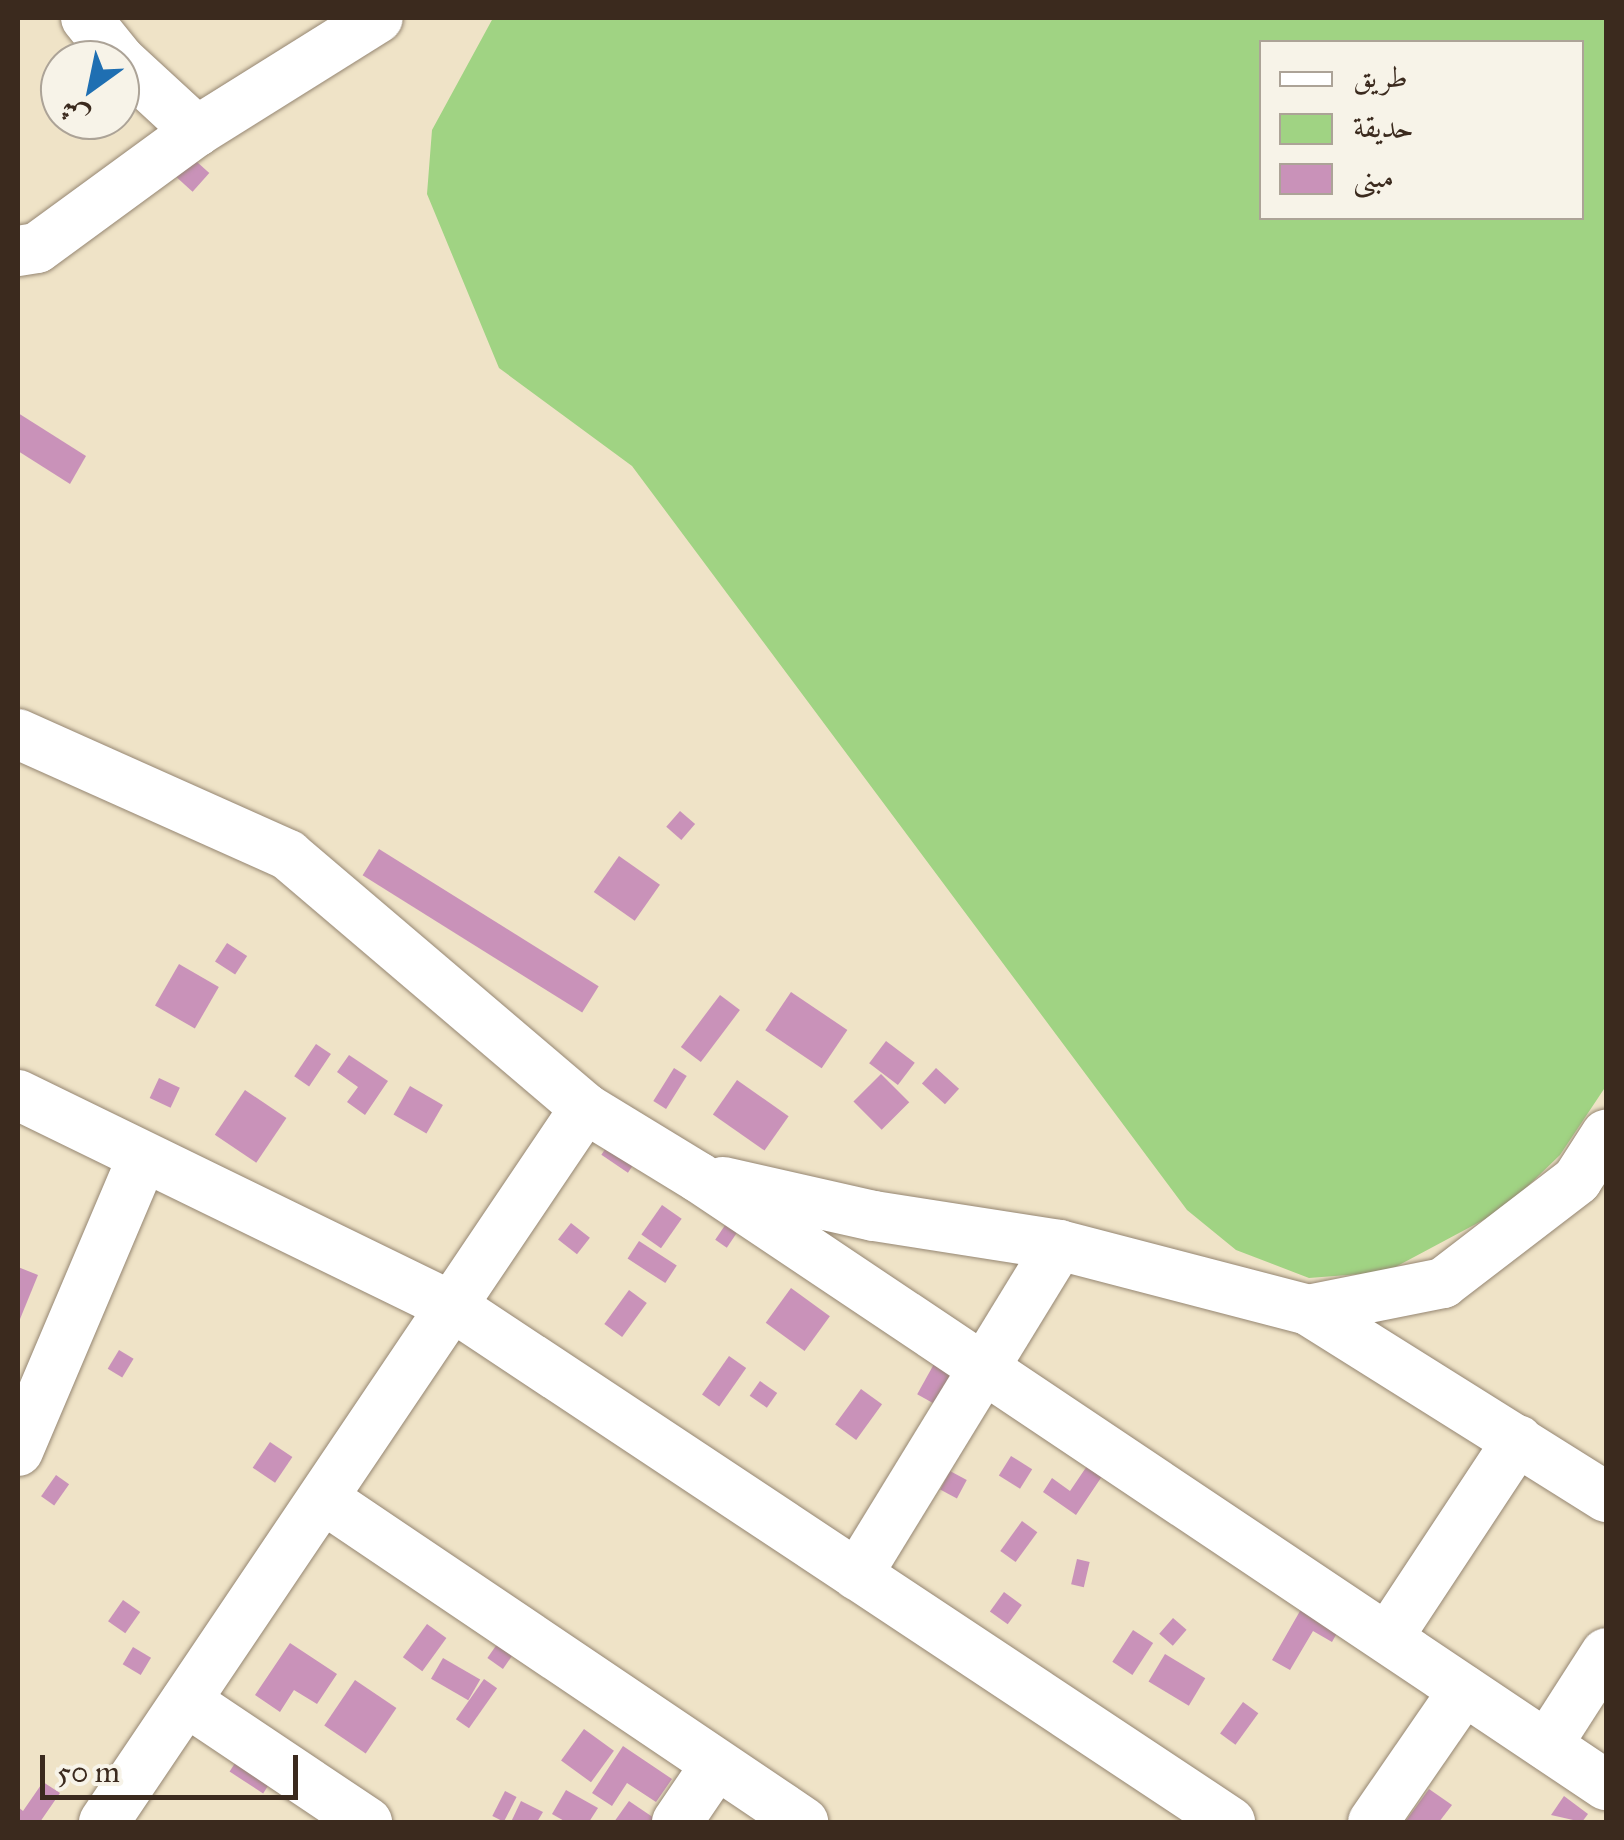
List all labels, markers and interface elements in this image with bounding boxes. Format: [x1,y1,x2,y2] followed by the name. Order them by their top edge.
[40,40,140,140] north arrow
[1259,40,1584,220] legend
[1353,59,1408,95] text: طريق
[53,92,96,136] text: ش
[1353,109,1414,145] text: حديقة
[1353,159,1394,195] text: مبنى
[45,1735,302,1797] scale bar
[57,1754,120,1790] text: 50 m

